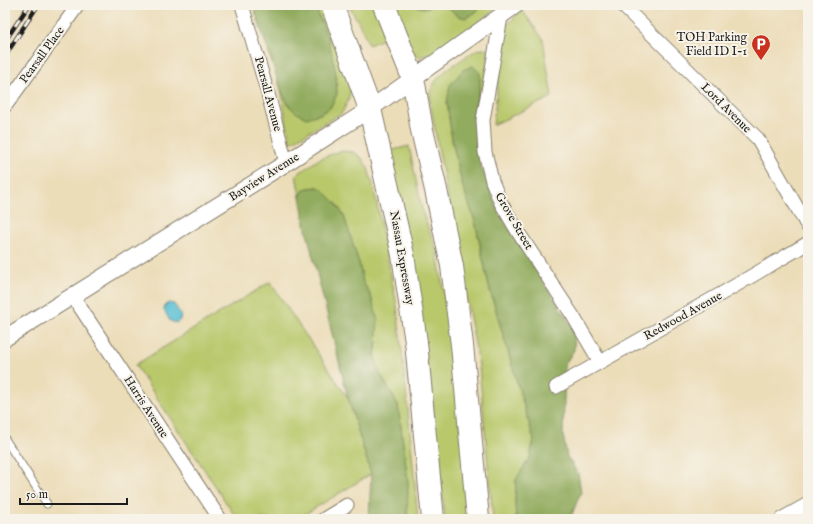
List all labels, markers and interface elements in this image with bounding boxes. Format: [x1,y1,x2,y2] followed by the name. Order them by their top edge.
[16,23,68,86] street label: Pearsall Place
[677,30,747,59] place label: TOH Parking Field ID I-1
[750,33,772,61] parking icon: TOH Parking Field ID I-1
[251,55,285,134] street label: Pearsall Avenue
[698,80,755,137] street label: Lord Avenue
[226,149,302,205] street label: Bayview Avenue
[492,190,536,252] street label: Grove Street
[385,210,418,307] street label: Nassau Expressway
[641,288,725,344] street label: Redwood Avenue
[120,373,172,441] street label: Harris Avenue
[20,480,127,506] scale bar
[26,487,48,502] text: 50 m

